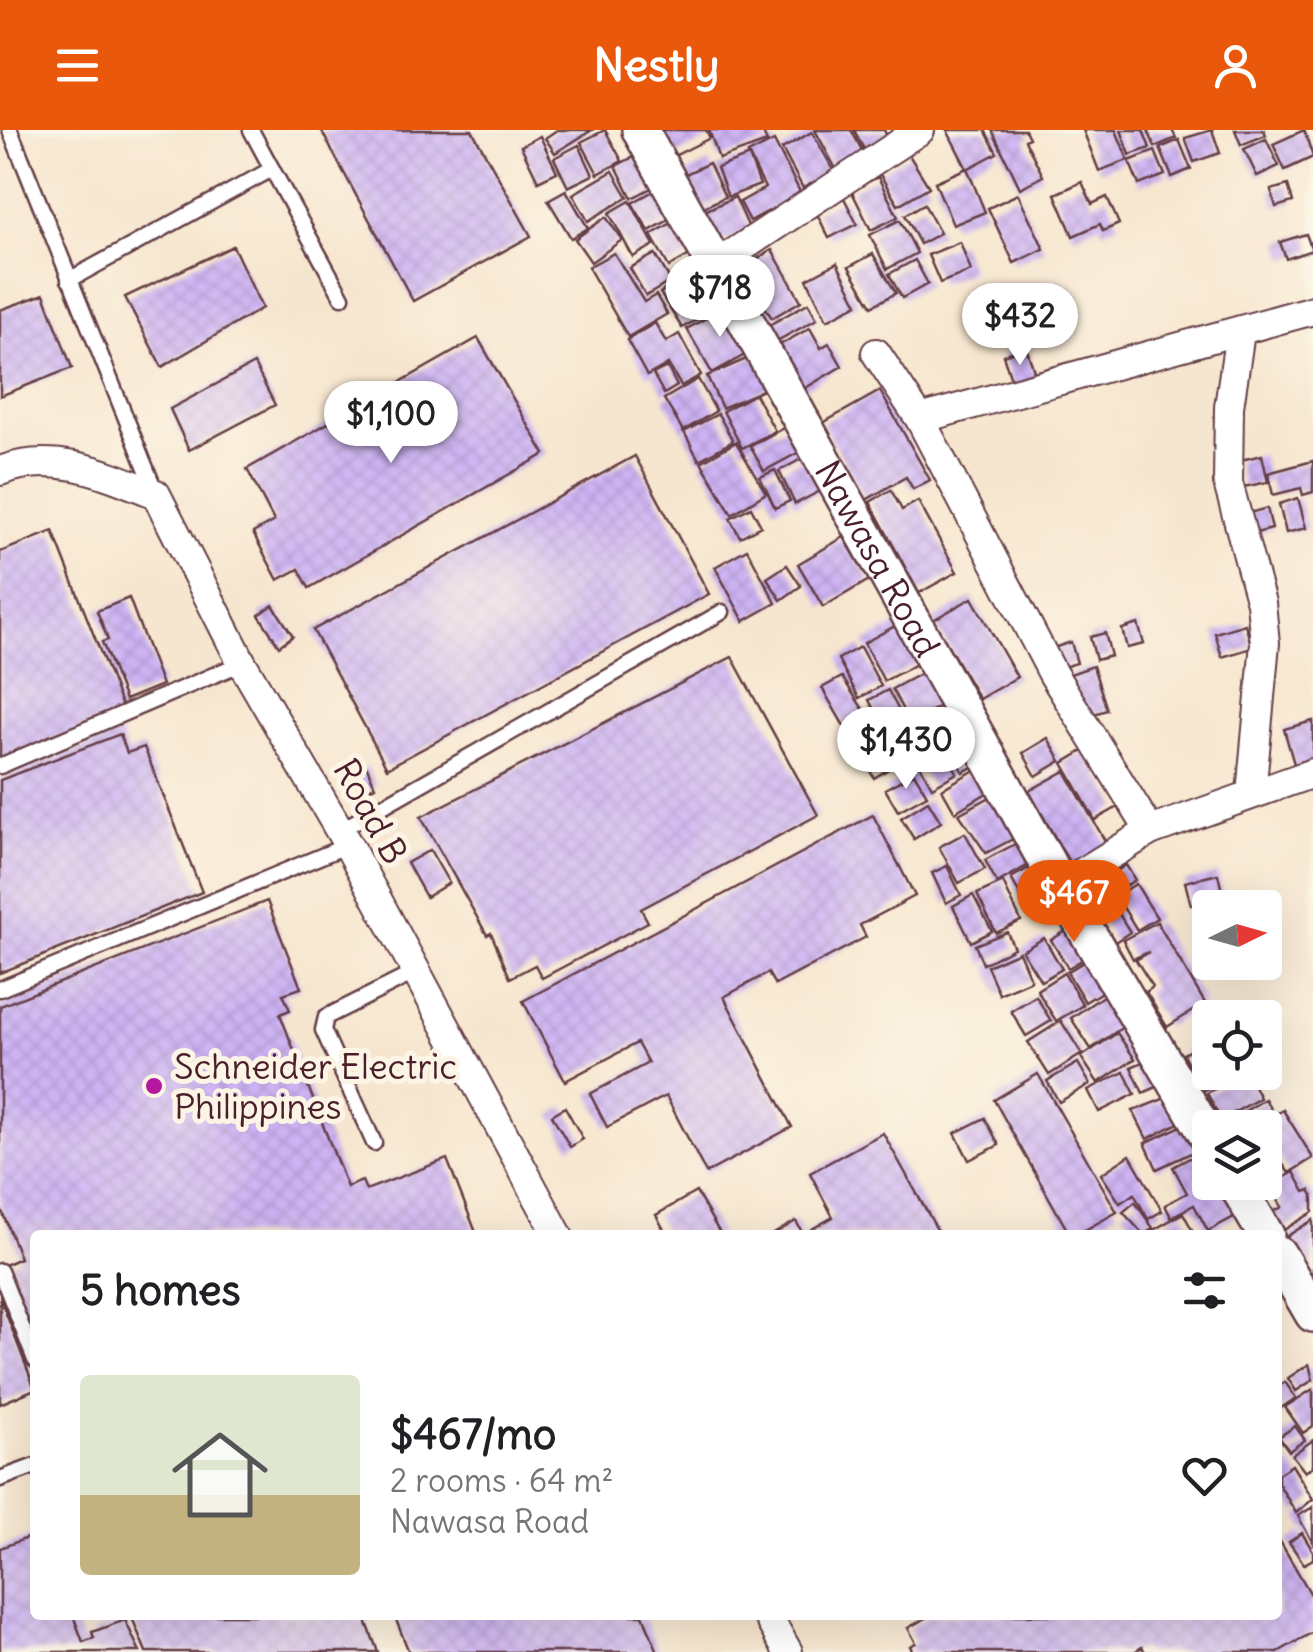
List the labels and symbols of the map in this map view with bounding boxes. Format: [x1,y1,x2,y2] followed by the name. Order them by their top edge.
[661,255,779,340] pin: $718
[961,283,1079,368] pin: $432
[310,381,472,466] pin: $1,100
[806,452,950,664] street label: Nawasa Road
[825,707,987,792] pin: $1,430
[324,751,418,871] street label: Road B
[1015,860,1133,945] pin: $467
[1192,890,1282,980] north arrow
[174,1044,457,1128] place label: Schneider Electric Philippines
[143,1075,165,1097] marker: Schneider Electric Philippines

